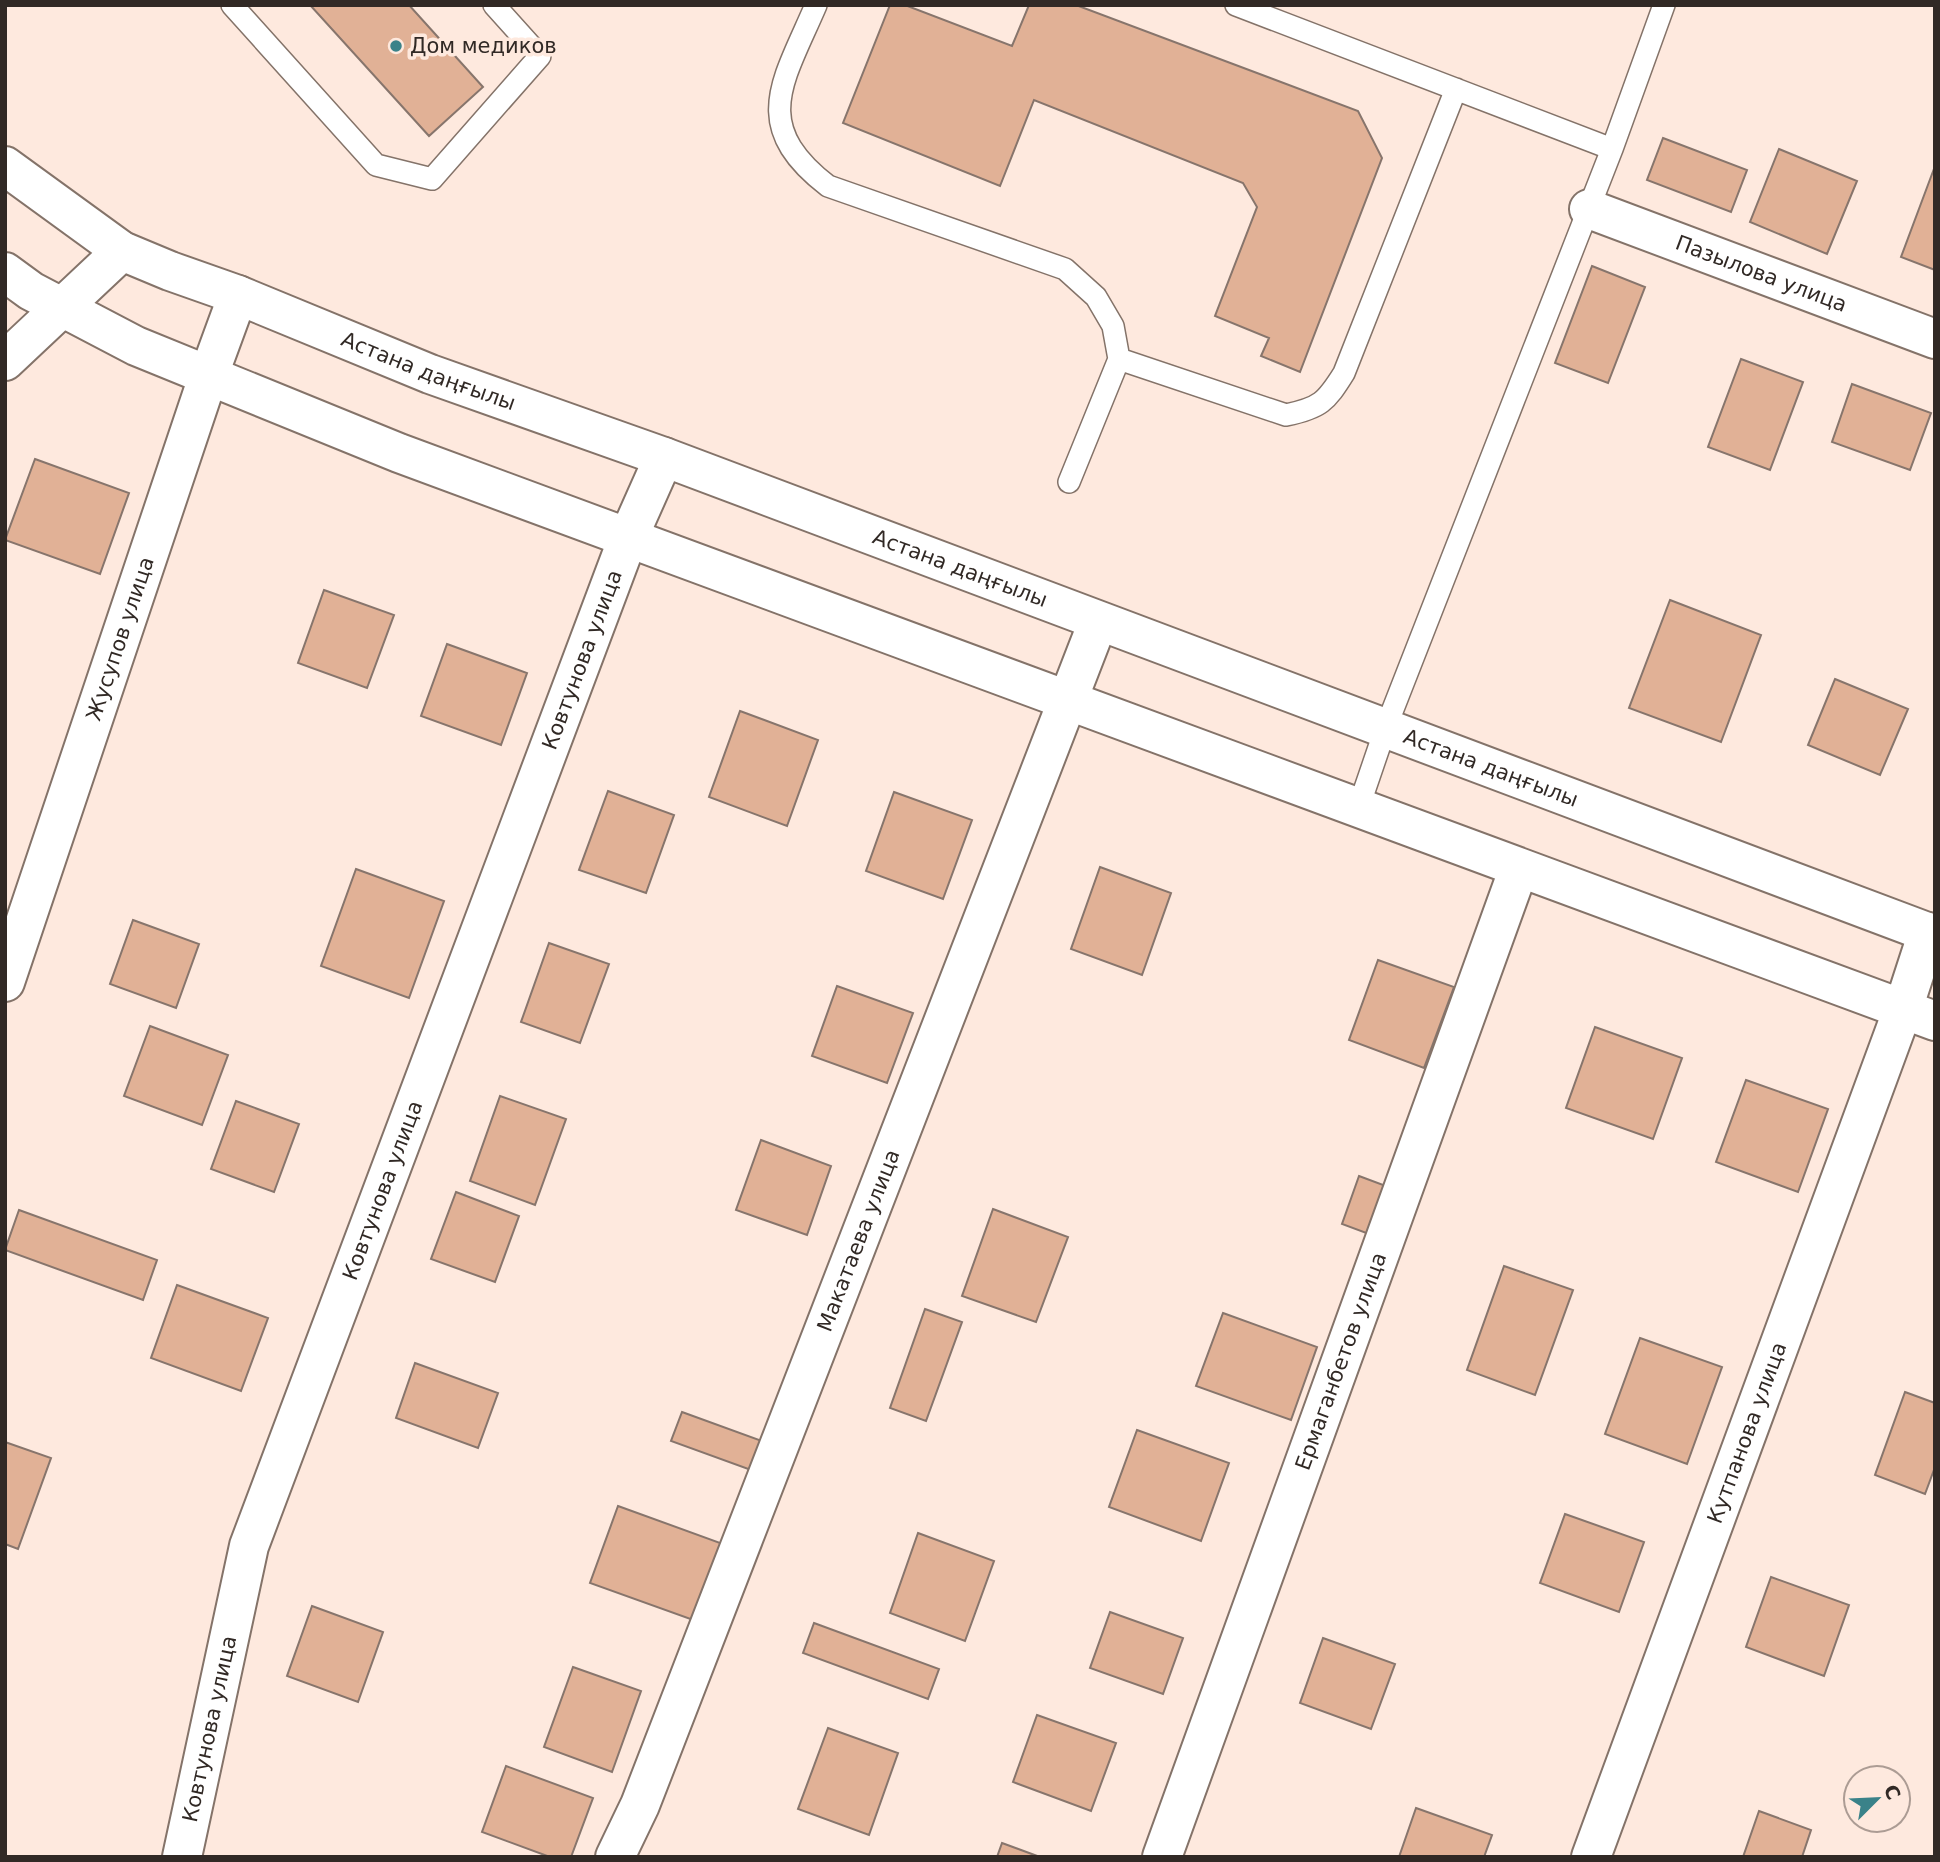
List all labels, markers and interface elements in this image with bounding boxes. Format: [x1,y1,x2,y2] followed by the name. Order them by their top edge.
[410,34,557,58] place label: Дом медиков
[388,38,404,54] marker: Дом медиков
[1672,231,1850,317] street label: Пазылова улица
[338,327,519,415] street label: Астана даңғылы
[869,525,1051,612] street label: Астана даңғылы
[82,554,159,724] street label: Жусупов улица
[538,567,627,753] street label: Ковтунова улица
[1400,724,1581,812] street label: Астана даңғылы
[338,1097,427,1284] street label: Ковтунова улица
[812,1146,905,1335] street label: Макатаева улица
[1291,1249,1391,1473] street label: Ермаганбетов улица
[1703,1339,1791,1527] street label: Кутпанова улица
[178,1633,241,1824] street label: Ковтунова улица
[1842,1764,1912,1834] north arrow
[1880,1781,1905,1803] text: С

